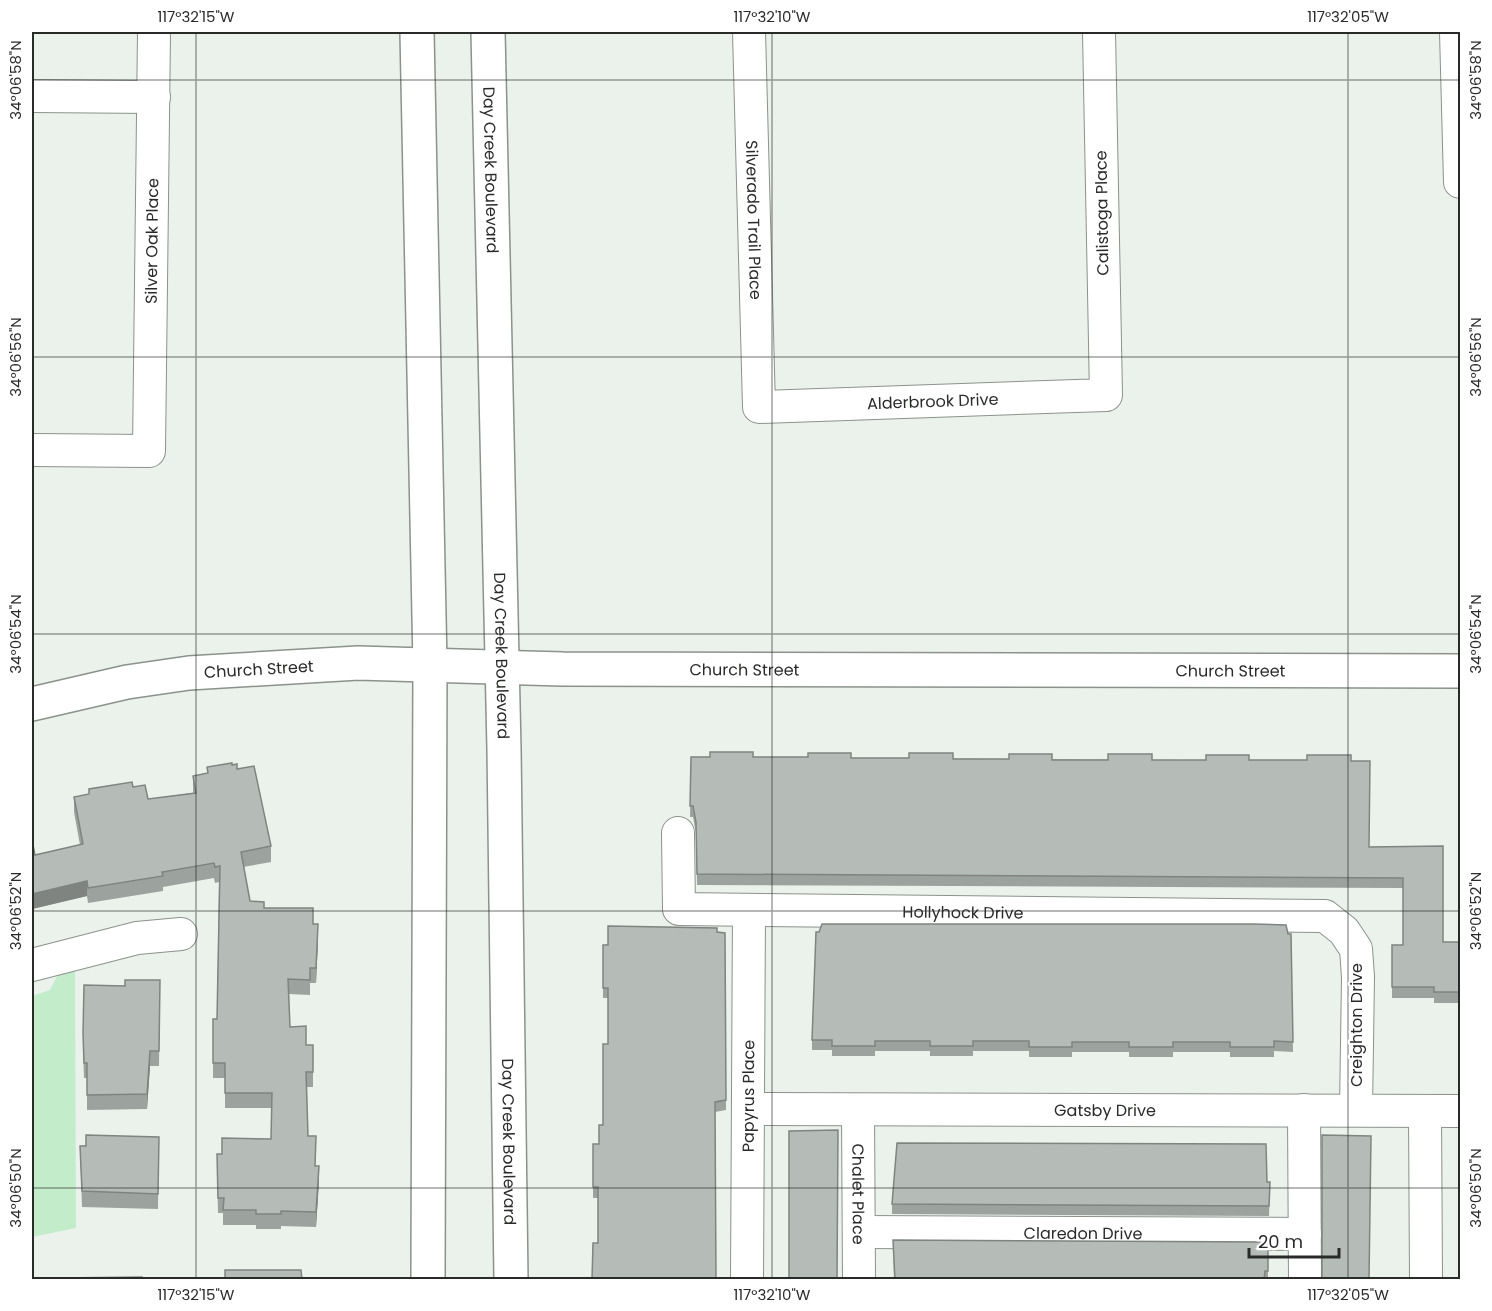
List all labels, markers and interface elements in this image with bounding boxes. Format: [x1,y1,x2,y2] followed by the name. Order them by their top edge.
[157,6,235,27] text: 117°32'15"W
[733,6,811,27] text: 117°32'10"W
[1307,6,1389,27] text: 117°32'05"W
[5,40,26,120] text: 34°06'58"N
[1465,40,1486,120] text: 34°06'58"N
[478,86,504,254] street label: Day Creek Boulevard
[740,140,768,300] street label: Silverado Trail Place
[1089,150,1115,276] street label: Calistoga Place
[139,178,164,304] street label: Silver Oak Place
[5,317,26,397] text: 34°06'56"N
[1465,317,1486,397] text: 34°06'56"N
[867,387,999,415] street label: Alderbrook Drive
[489,572,515,740] street label: Day Creek Boulevard
[5,594,26,674] text: 34°06'54"N
[1465,594,1486,674] text: 34°06'54"N
[203,654,314,684] street label: Church Street
[689,658,800,681] street label: Church Street
[1175,659,1286,682] street label: Church Street
[5,872,26,950] text: 34°06'52"N
[1465,872,1486,950] text: 34°06'52"N
[902,900,1024,924] street label: Hollyhock Drive
[1345,963,1368,1087] street label: Creighton Drive
[736,1040,760,1152] street label: Papyrus Place
[497,1058,522,1225] street label: Day Creek Boulevard
[1054,1098,1156,1122] street label: Gatsby Drive
[847,1143,870,1245] street label: Chalet Place
[5,1148,26,1228] text: 34°06'50"N
[1465,1148,1486,1228] text: 34°06'50"N
[1024,1221,1143,1245] street label: Claredon Drive
[1249,1221,1339,1259] scale bar
[1258,1229,1303,1254] text: 20 m
[157,1284,235,1305] text: 117°32'15"W
[733,1284,811,1305] text: 117°32'10"W
[1307,1284,1389,1305] text: 117°32'05"W

